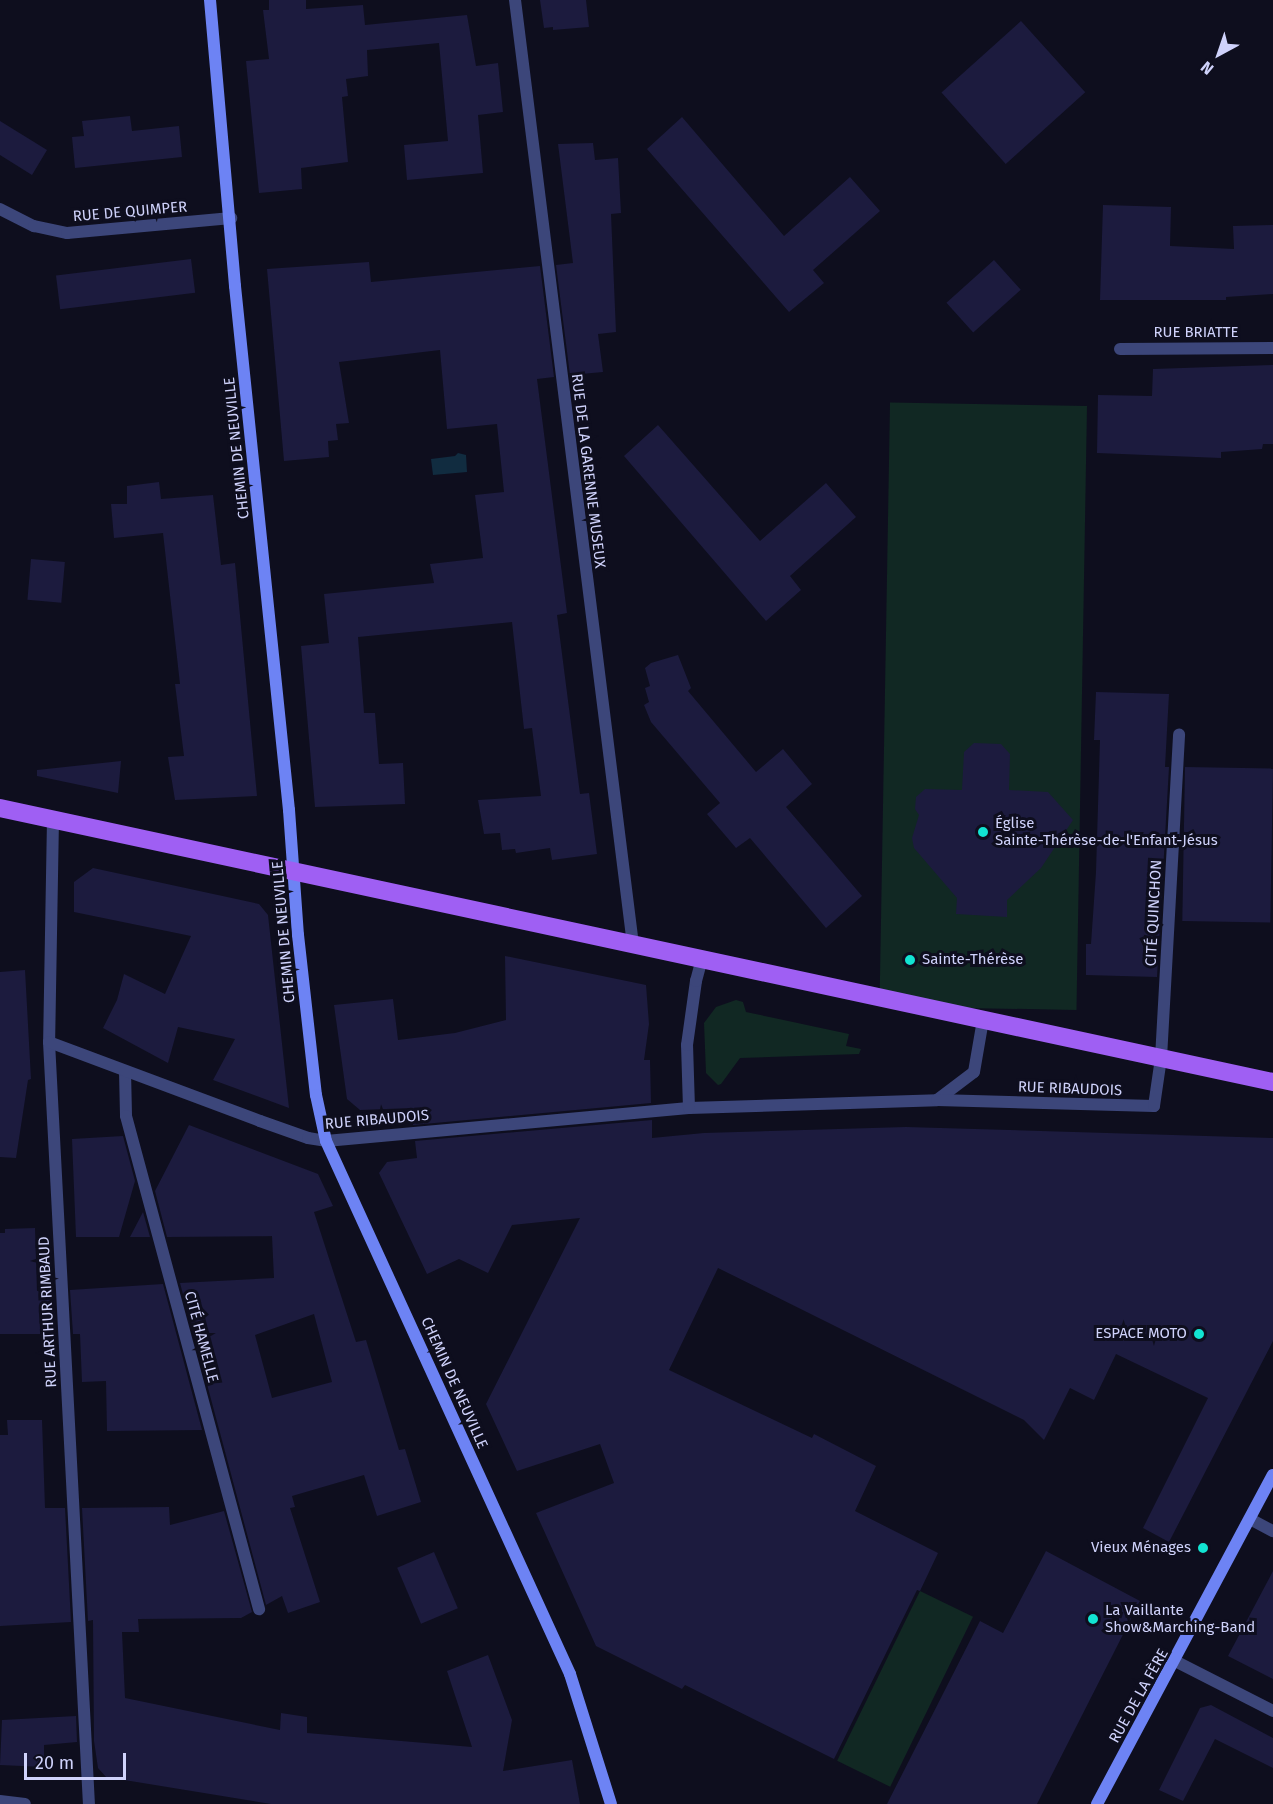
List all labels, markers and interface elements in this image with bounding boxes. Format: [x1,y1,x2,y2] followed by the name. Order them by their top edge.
[1189,24,1249,84] north arrow
[1197,57,1217,79] text: N
[72,198,188,226] street label: RUE DE QUIMPER
[1154,324,1238,342] street label: RUE BRIATTE
[567,373,609,569] street label: RUE DE LA GARENNE MUSEUX
[221,376,253,520] street label: CHEMIN DE NEUVILLE
[995,814,1218,849] place label: Église Sainte-Thérèse-de-l'Enfant-Jésus
[976,825,990,839] marker: Église Sainte-Thérèse-de-l'Enfant-Jésus
[1142,859,1166,967] street label: CITÉ QUINCHON
[269,860,299,1004] street label: CHEMIN DE NEUVILLE
[922,951,1023,969] place label: Sainte-Thérèse
[903,953,917,967] marker: Sainte-Thérèse
[1017,1078,1123,1100] street label: RUE RIBAUDOIS
[324,1106,430,1134] street label: RUE RIBAUDOIS
[35,1236,61,1388] street label: RUE ARTHUR RIMBAUD
[180,1289,222,1385] street label: CITÉ HAMELLE
[417,1314,491,1452] street label: CHEMIN DE NEUVILLE
[1095,1325,1187,1343] place label: ESPACE MOTO
[1192,1327,1206,1341] marker: ESPACE MOTO
[1091,1539,1191,1557] place label: Vieux Ménages
[1196,1541,1210,1555] marker: Vieux Ménages
[1105,1601,1255,1636] place label: La Vaillante Show&Marching-Band
[1086,1612,1100,1626] marker: La Vaillante Show&Marching-Band
[1106,1646,1172,1746] street label: RUE DE LA FÈRE
[27,1741,129,1779] scale bar
[35,1752,74,1774] text: 20 m

